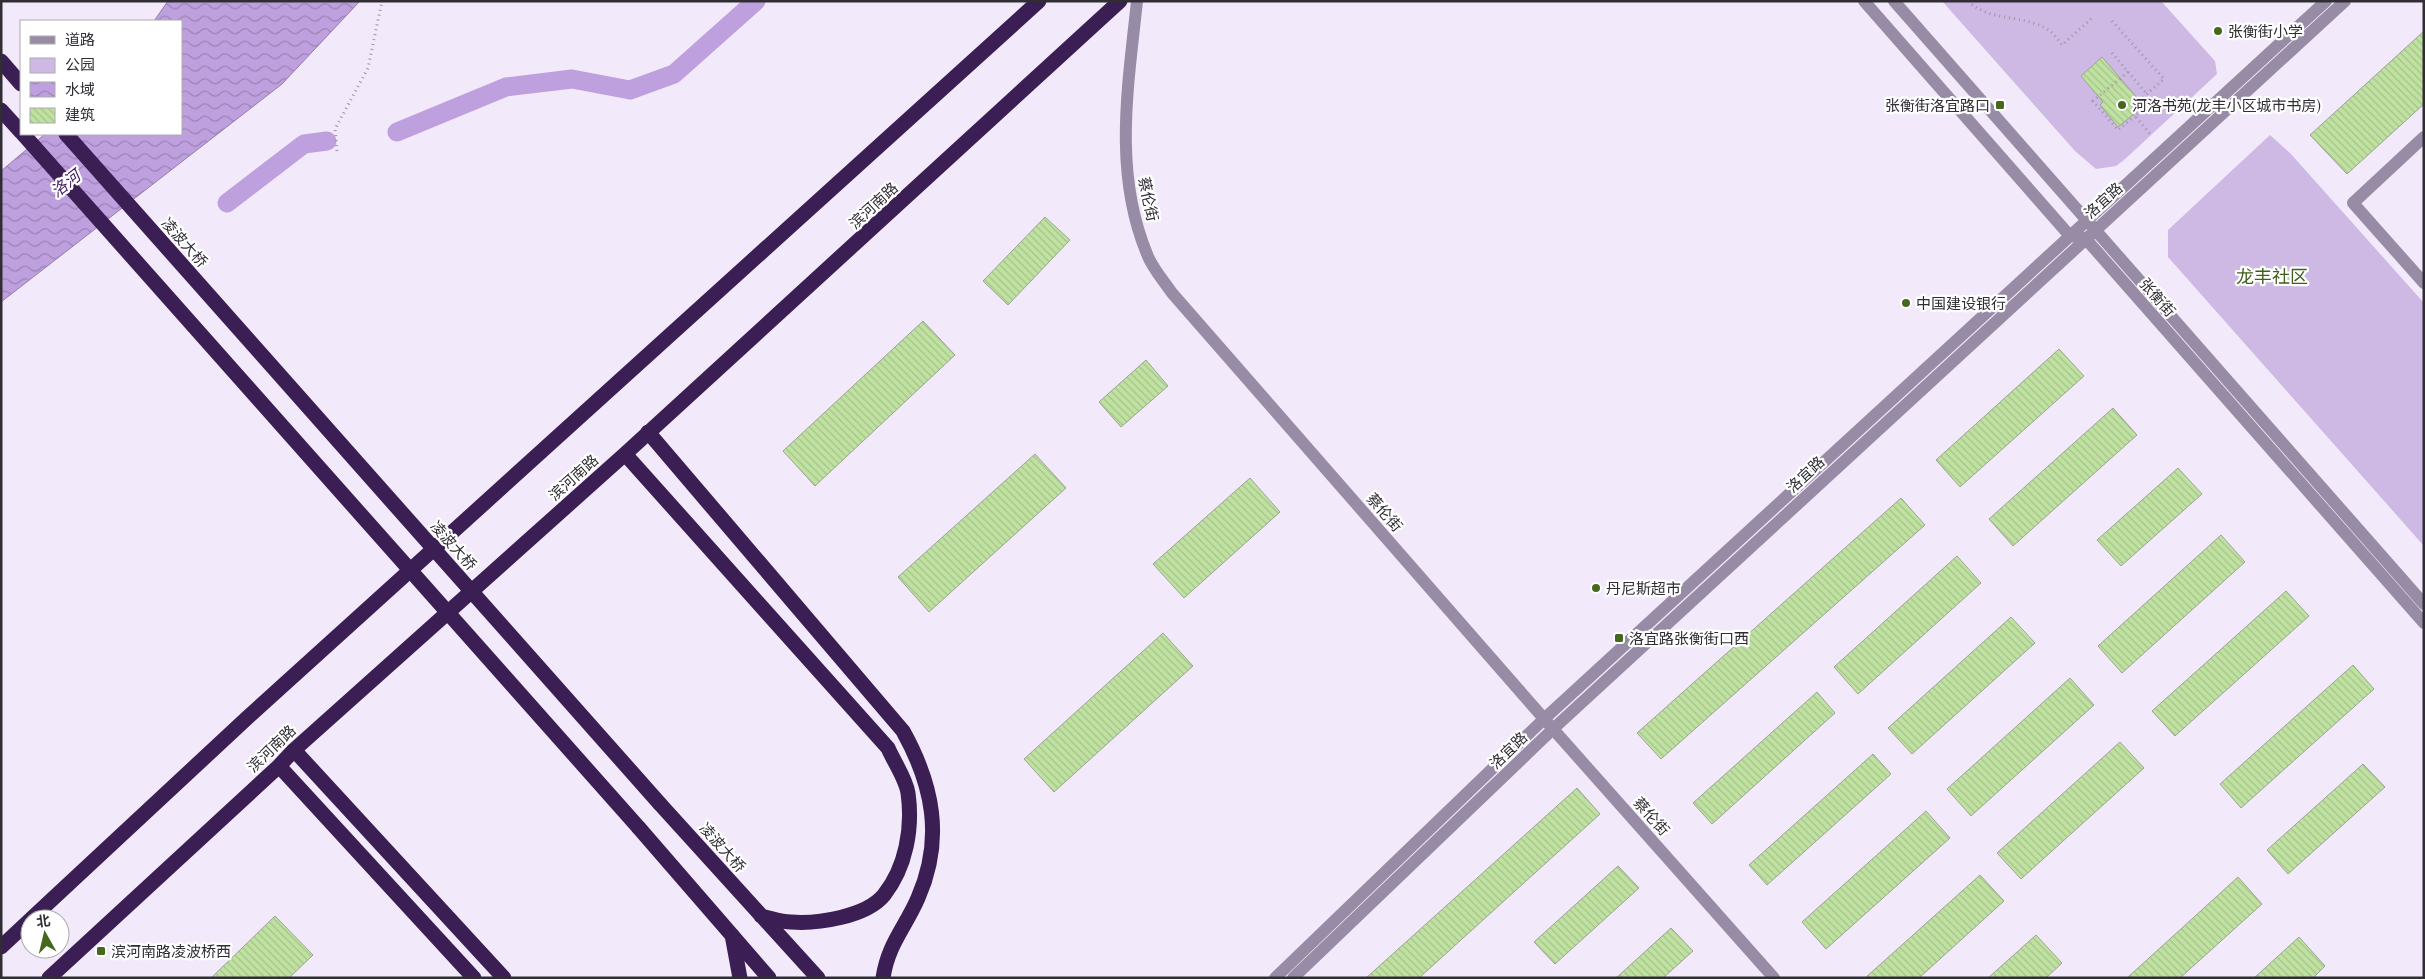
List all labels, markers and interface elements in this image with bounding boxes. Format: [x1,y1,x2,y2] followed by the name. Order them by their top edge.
[20,20,182,135] legend
[2228,21,2303,41] place label: 张衡街小学
[2212,25,2224,37] marker: 张衡街小学
[65,29,95,49] text: 道路
[65,54,95,74] text: 公园
[65,79,95,99] text: 水域
[1885,95,1990,115] place label: 张衡街洛宜路口
[2132,95,2321,115] place label: 河洛书苑(龙丰小区城市书房)
[1994,99,2006,111] marker: 张衡街洛宜路口
[2116,99,2128,111] marker: 河洛书苑(龙丰小区城市书房)
[65,104,95,124] text: 建筑
[46,163,86,201] water label: 洛河
[1135,175,1163,223] street label: 蔡伦街
[844,177,902,233] street label: 滨河南路
[2080,178,2126,222] street label: 洛宜路
[157,213,213,271] street label: 凌波大桥
[2236,264,2308,288] district label: 龙丰社区
[2136,273,2180,321] street label: 张衡街
[1916,293,2006,313] place label: 中国建设银行
[1900,297,1912,309] marker: 中国建设银行
[544,449,602,505] street label: 滨河南路
[1782,451,1828,497] street label: 洛宜路
[1363,488,1407,536] street label: 蔡伦街
[426,516,482,574] street label: 凌波大桥
[1606,578,1681,598] place label: 丹尼斯超市
[1590,582,1602,594] marker: 丹尼斯超市
[1629,628,1749,648] place label: 洛宜路张衡街口西
[1613,632,1625,644] marker: 洛宜路张衡街口西
[242,720,300,776] street label: 滨河南路
[1485,727,1531,773] street label: 洛宜路
[1630,793,1674,839] street label: 蔡伦街
[695,818,751,876] street label: 凌波大桥
[20,909,70,959] north arrow
[35,910,51,931] text: 北
[111,941,231,961] place label: 滨河南路凌波桥西
[95,945,107,957] marker: 滨河南路凌波桥西

